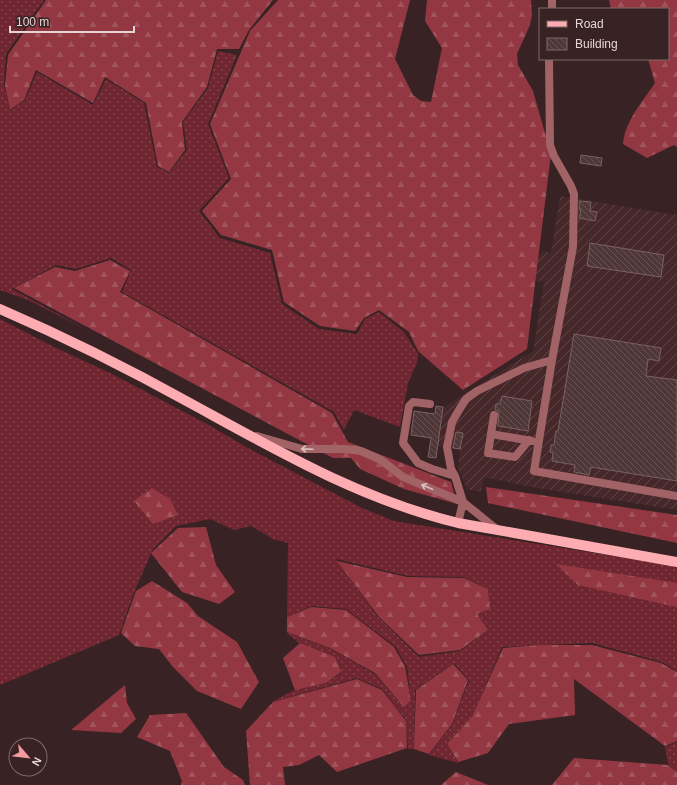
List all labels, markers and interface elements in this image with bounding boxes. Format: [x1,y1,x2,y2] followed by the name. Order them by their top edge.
[10,8,134,34] scale bar
[539,8,669,60] legend
[16,15,49,29] text: 100 m
[575,17,604,31] text: Road
[575,37,618,51] text: Building
[301,445,314,452] one-way arrow
[421,483,433,490] one-way arrow
[8,737,48,777] north arrow
[30,755,44,768] text: N

